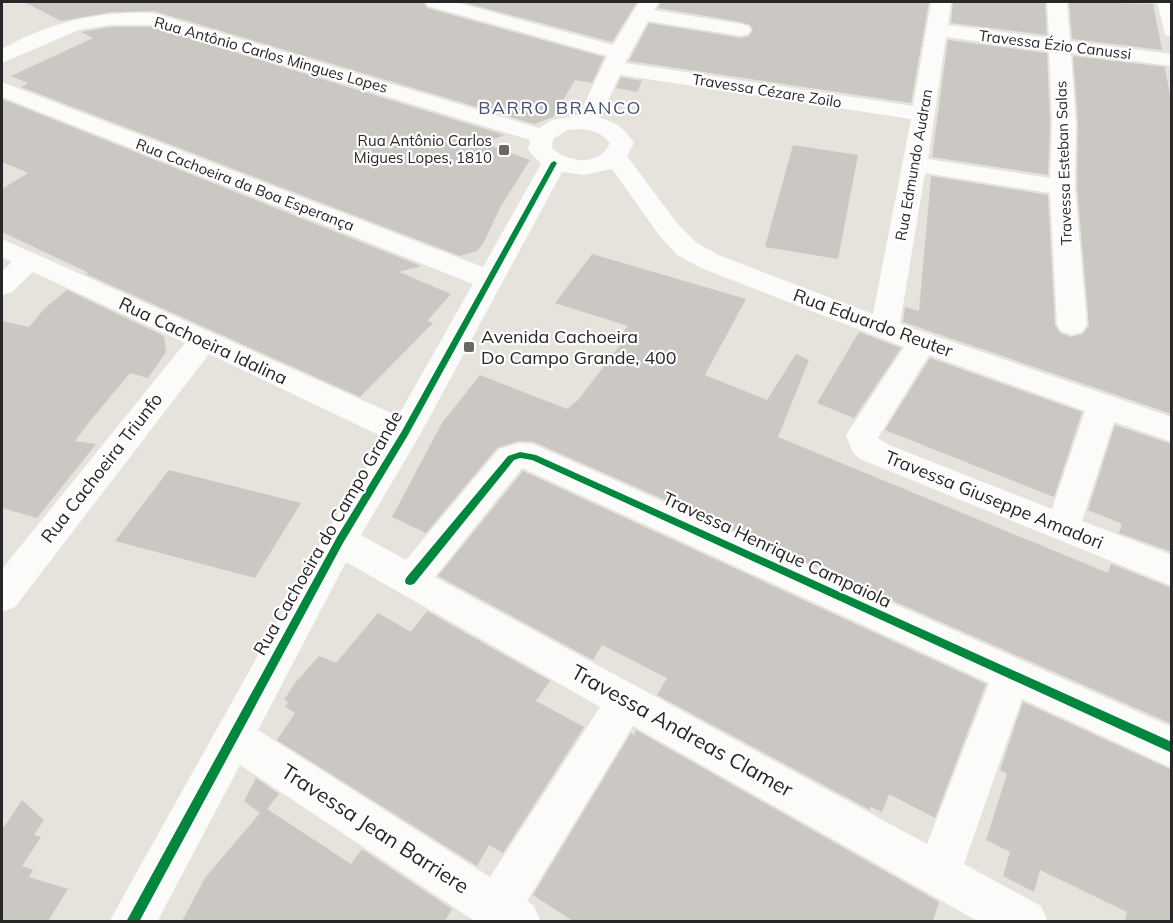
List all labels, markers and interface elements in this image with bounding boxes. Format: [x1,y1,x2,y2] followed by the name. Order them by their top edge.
[152,12,390,97] street label: Rua Antônio Carlos Mingues Lopes
[978,26,1132,63] street label: Travessa Ézio Canussi
[691,69,843,112] street label: Travessa Cézare Zoilo
[1051,80,1076,246] street label: Travessa Esteban Salas
[891,88,936,242] street label: Rua Edmundo Audran
[478,96,642,119] district label: BARRO BRANCO
[354,131,492,167] place label: Rua Antônio Carlos Migues Lopes, 1810
[133,134,357,235] street label: Rua Cachoeira da Boa Esperança
[497,143,511,157] marker: Rua Antônio Carlos Migues Lopes, 1810
[790,283,956,362] street label: Rua Eduardo Reuter
[115,291,291,390] street label: Rua Cachoeira Idalina
[481,325,677,369] place label: Avenida Cachoeira Do Campo Grande, 400
[462,340,476,354] marker: Avenida Cachoeira Do Campo Grande, 400
[36,388,167,547] street label: Rua Cachoeira Triunfo
[248,406,407,659] street label: Rua Cachoeira do Campo Grande
[882,445,1107,554] street label: Travessa Giuseppe Amadori
[659,486,895,613] street label: Travessa Henrique Campaiola
[567,658,798,802] street label: Travessa Andreas Clamer
[277,758,474,899] street label: Travessa Jean Barriere

